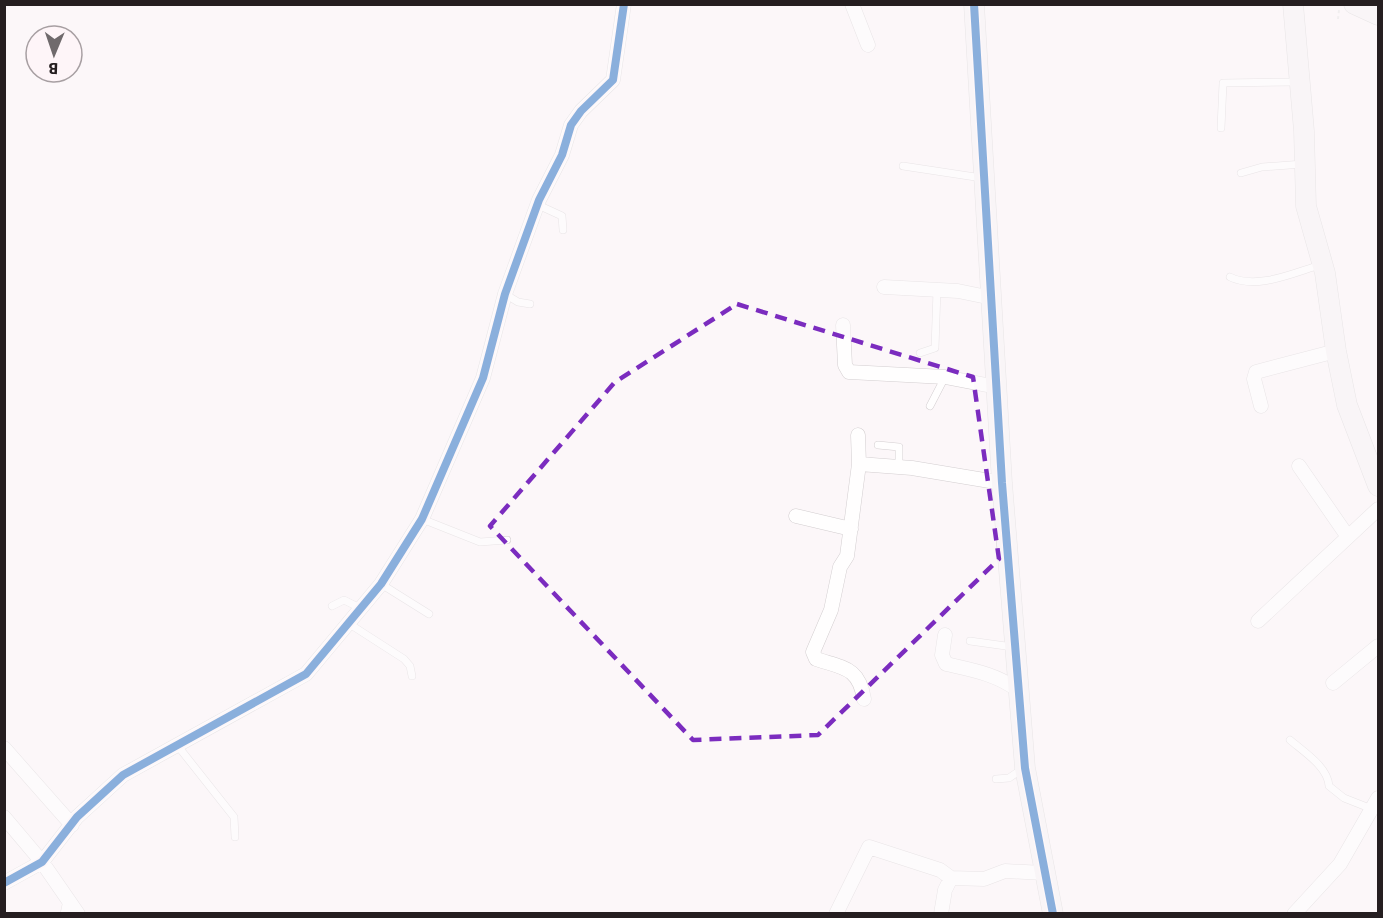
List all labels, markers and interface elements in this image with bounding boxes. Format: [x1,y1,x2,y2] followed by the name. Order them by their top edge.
[24,24,84,84] north arrow
[48,58,59,78] text: B

